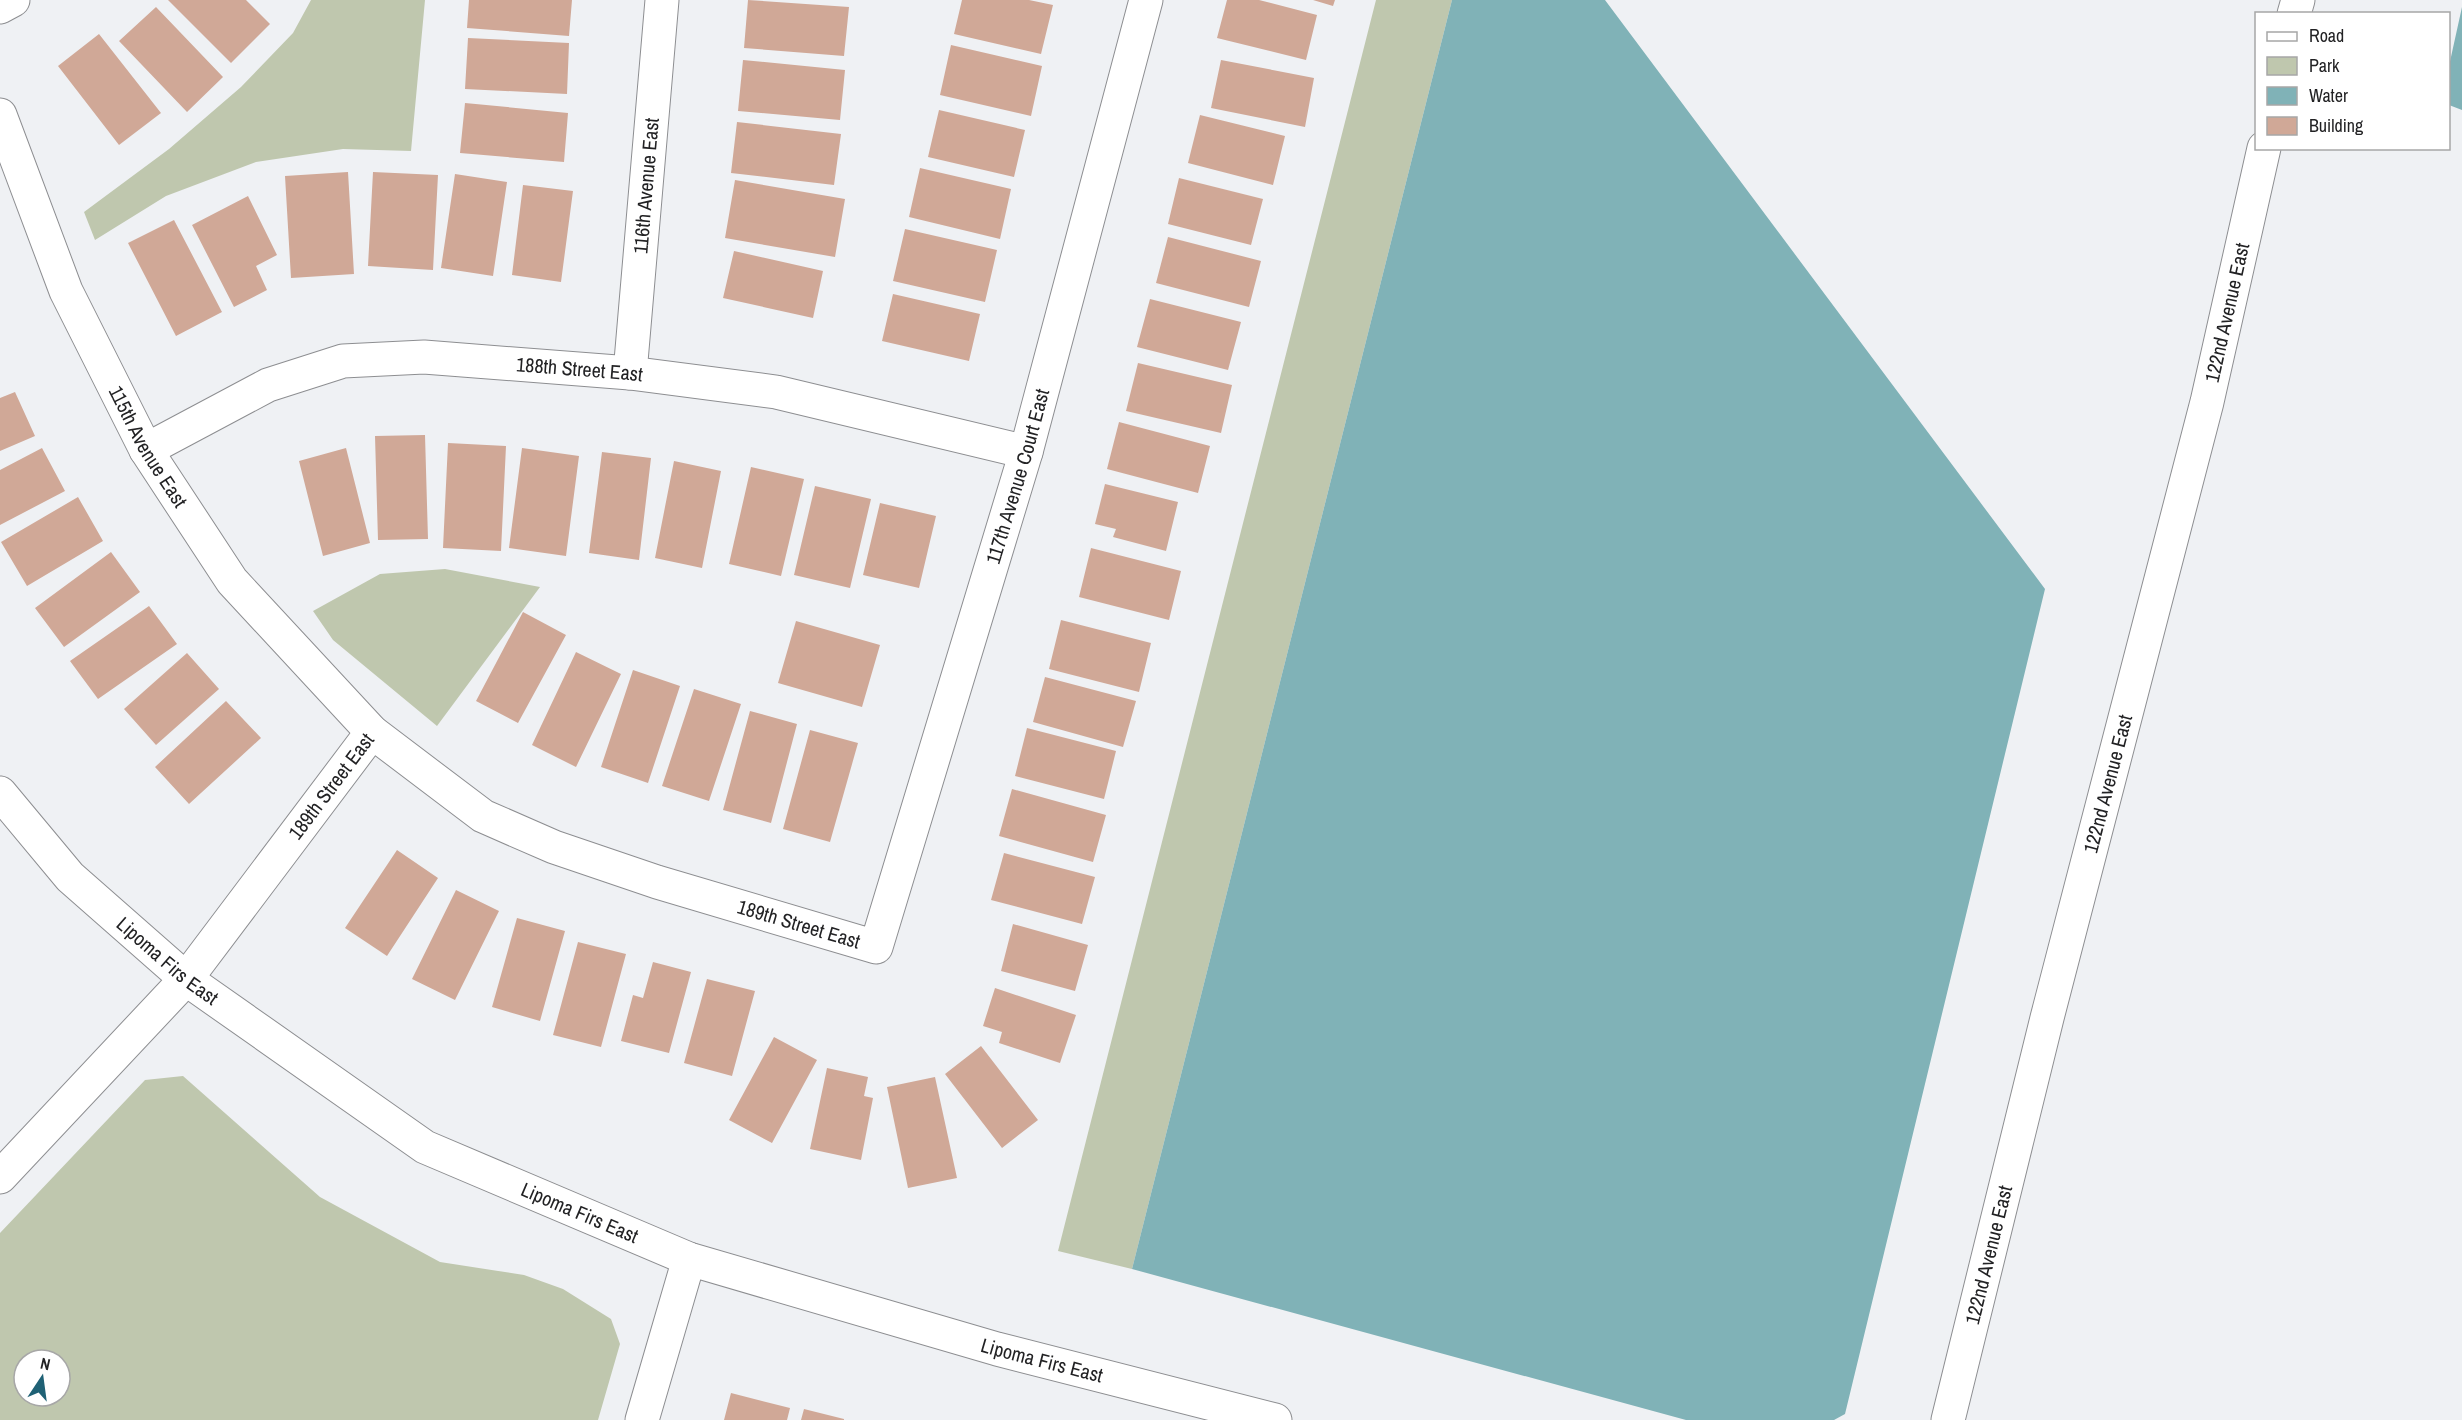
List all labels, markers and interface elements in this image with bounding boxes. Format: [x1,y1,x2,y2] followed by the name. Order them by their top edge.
[2255,12,2450,150] legend
[2309,23,2344,48] text: Road
[2309,53,2340,78] text: Park
[2309,83,2348,108] text: Water
[2309,113,2364,138] text: Building
[626,116,665,255] street label: 116th Avenue East
[2198,240,2255,385] street label: 122nd Avenue East
[515,350,645,388] street label: 188th Street East
[103,381,194,513] street label: 115th Avenue East
[979,385,1055,567] street label: 117th Avenue Court East
[2076,711,2138,856] street label: 122nd Avenue East
[282,727,380,845] street label: 189th Street East
[734,893,864,955] street label: 189th Street East
[111,910,224,1011] street label: Lipoma Firs East
[517,1175,643,1249] street label: Lipoma Firs East
[1958,1182,2018,1327] street label: 122nd Avenue East
[978,1331,1106,1389] street label: Lipoma Firs East
[12,1348,72,1408] north arrow
[38,1352,52,1375] text: N

